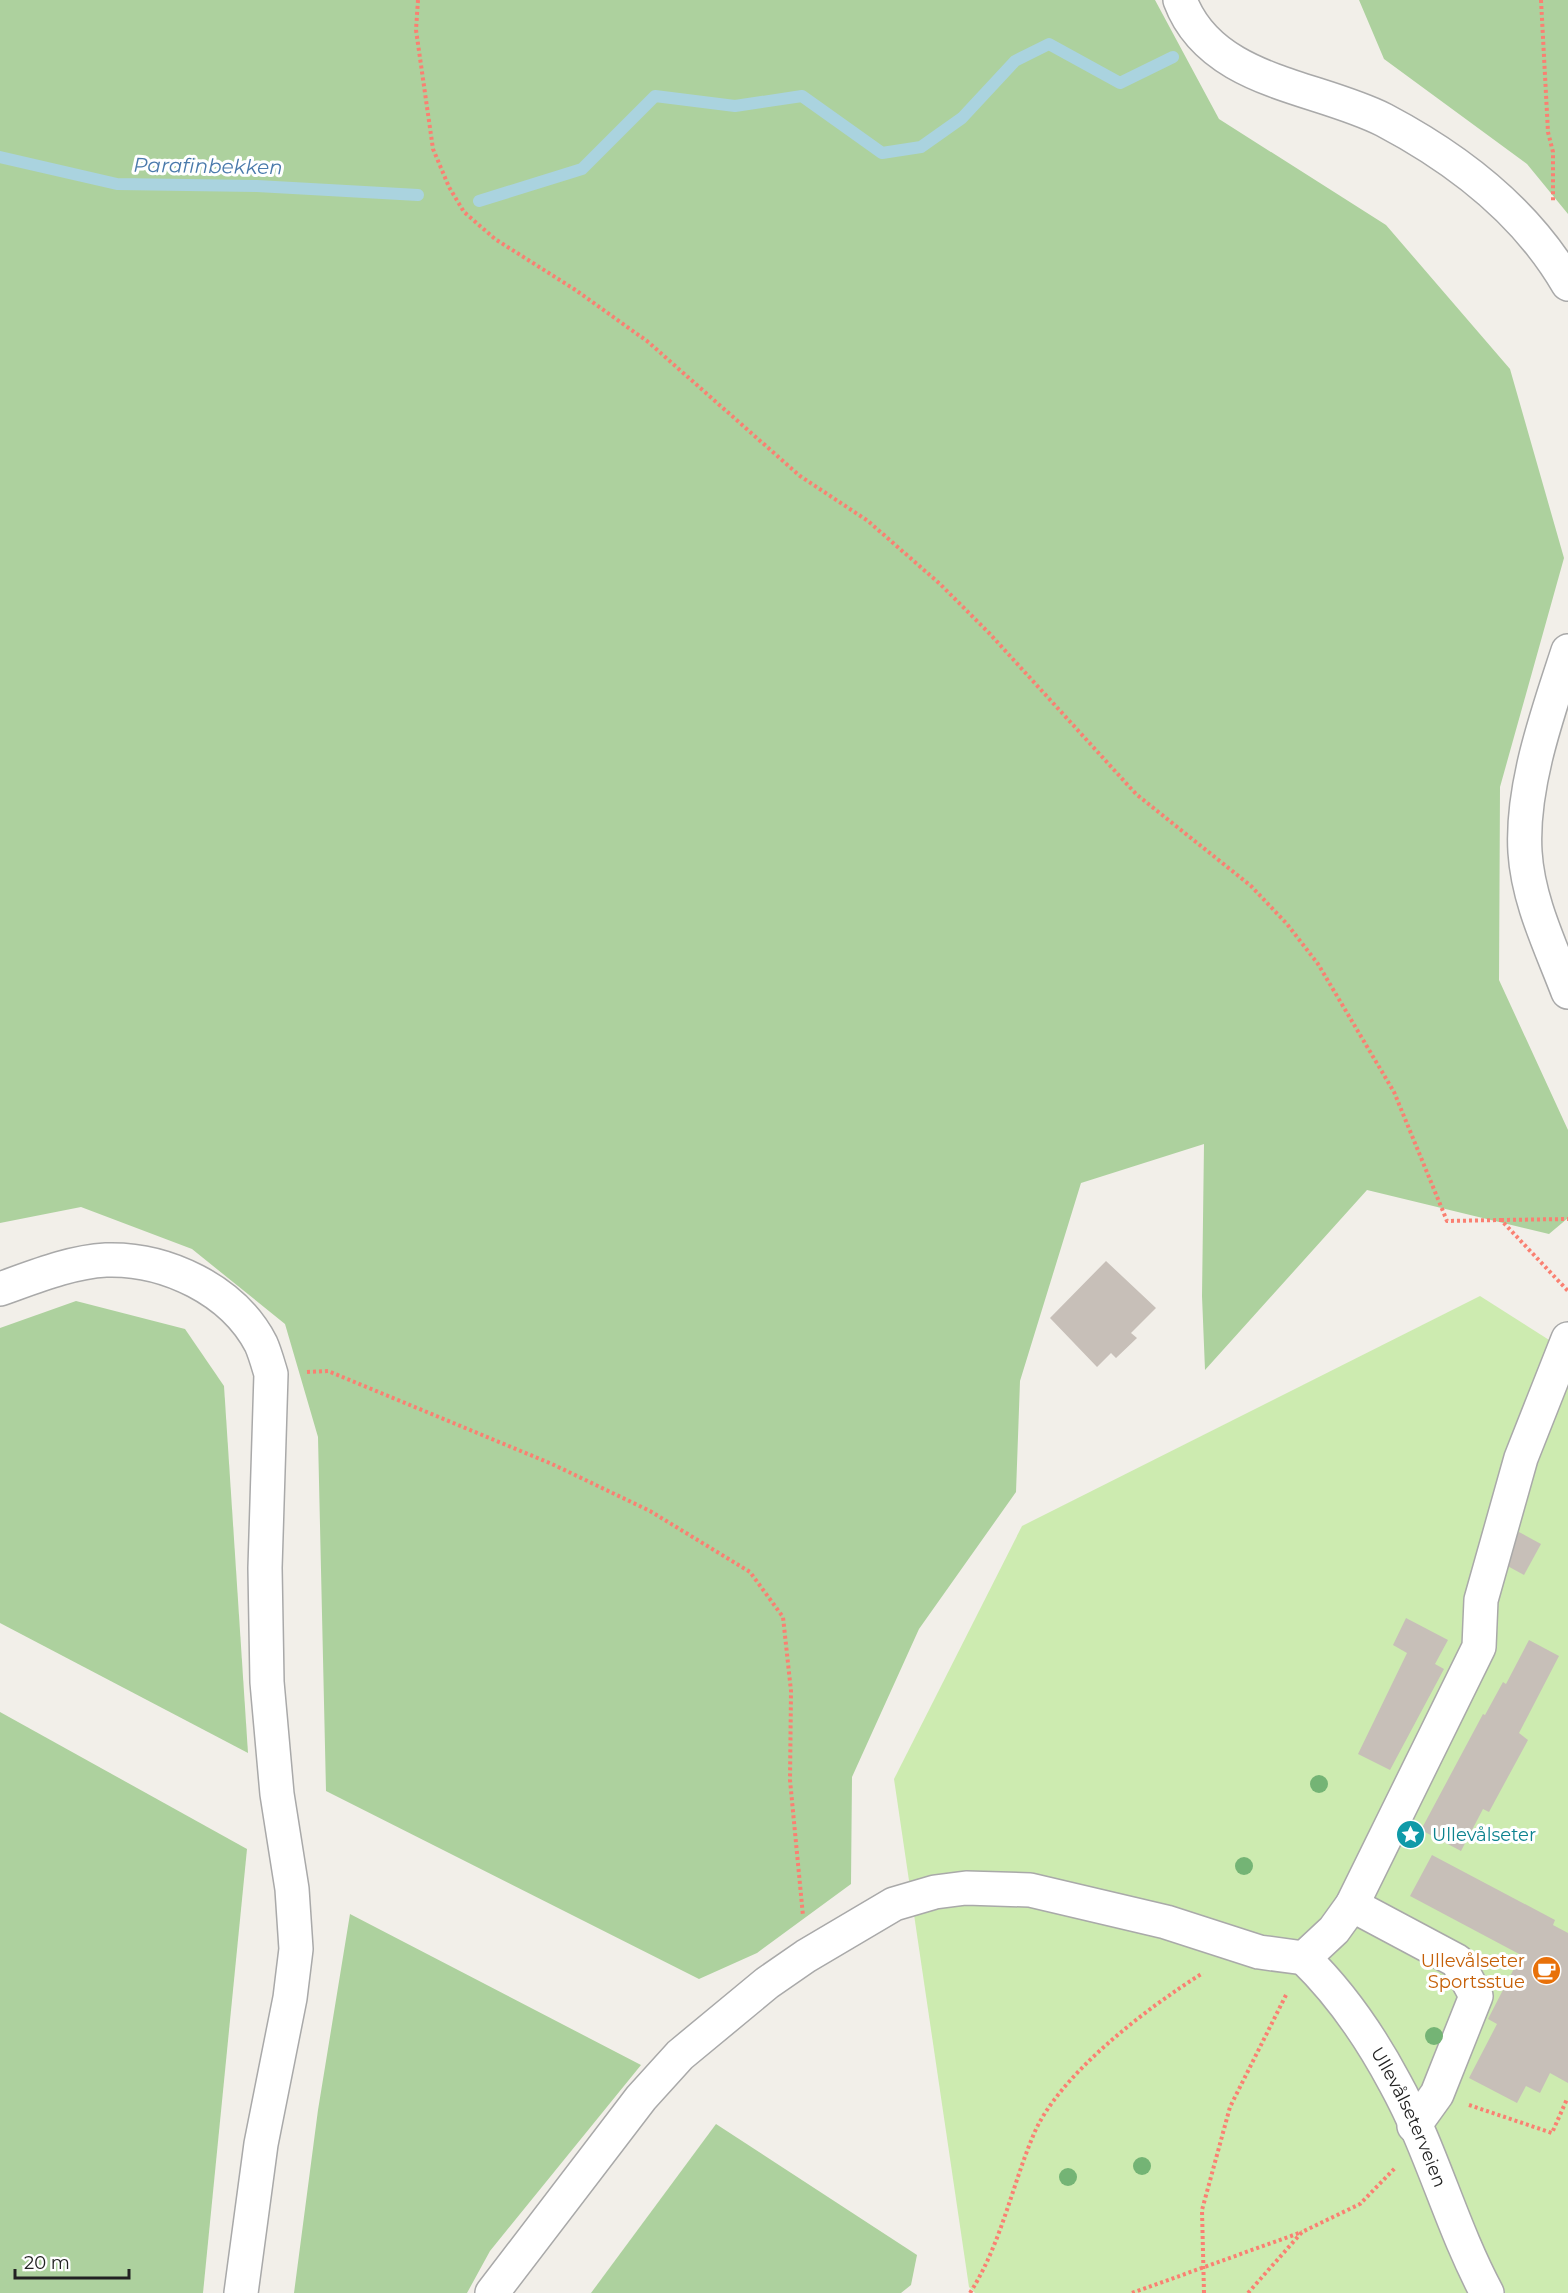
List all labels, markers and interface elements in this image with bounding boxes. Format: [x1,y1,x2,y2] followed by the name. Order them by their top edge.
[133,153,283,179] water label: Parafinbekken
[1395,1819,1427,1851] place icon: Ullevålseter
[1432,1824,1536,1846] place label: Ullevålseter
[1421,1950,1525,1993] place label: Ullevålseter Sportsstue
[1530,1955,1562,1987] cafe icon: Ullevålseter Sportsstue
[1366,2043,1451,2190] street label: Ullevålseterveien
[15,2242,129,2280] scale bar
[24,2252,70,2274] text: 20 m

